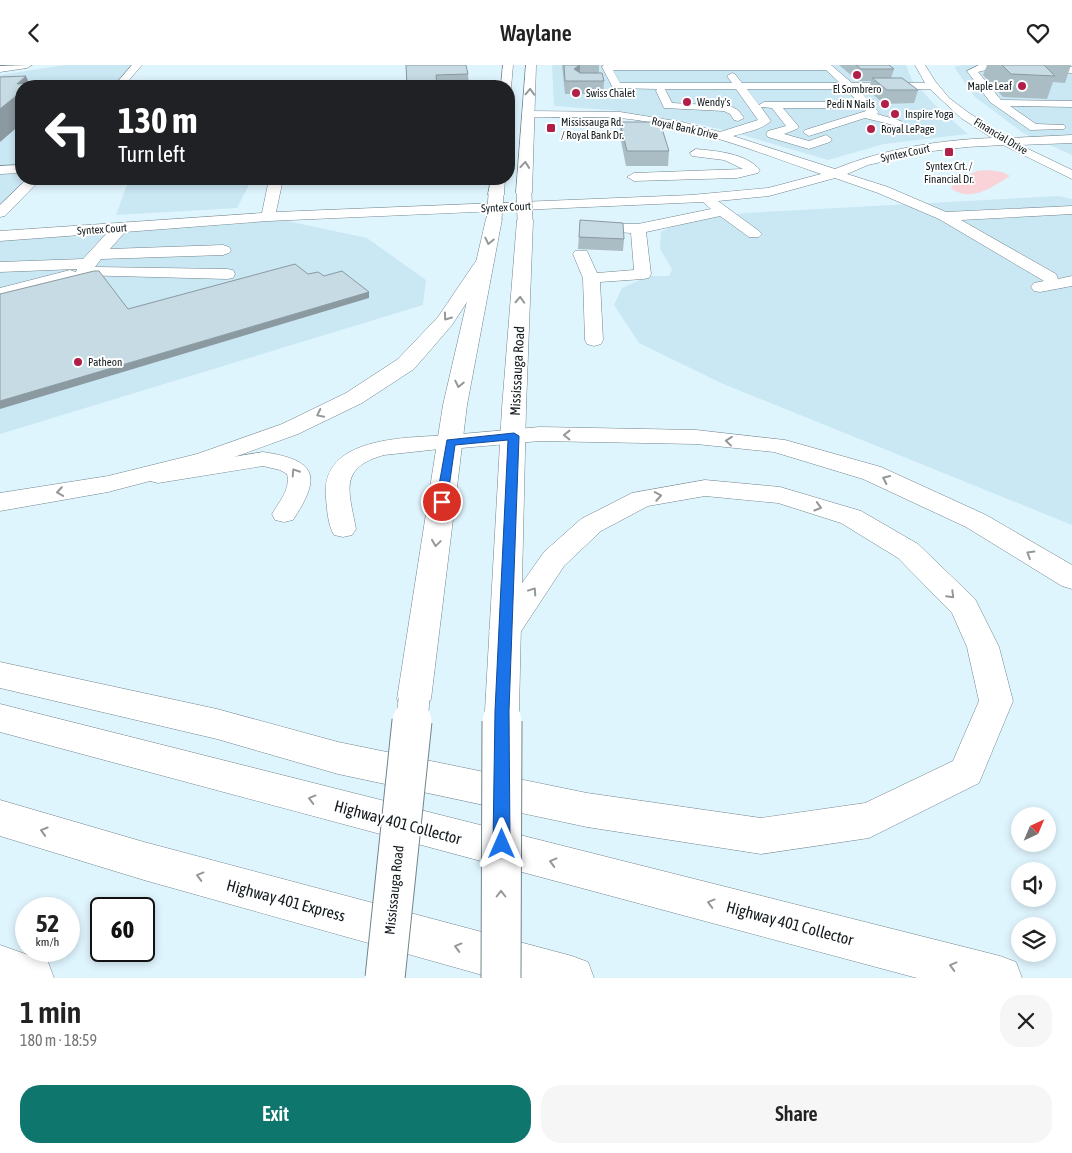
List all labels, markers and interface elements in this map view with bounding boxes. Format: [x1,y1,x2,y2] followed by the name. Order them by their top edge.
[20,19,48,47] icon: back
[1024,19,1052,47] icon: heart
[500,20,572,46] text: Waylane
[851,69,863,81] marker: El Sombrero
[968,80,1012,92] place label: Maple Leaf
[1016,80,1028,92] marker: Maple Leaf
[833,83,881,95] place label: El Sombrero
[570,87,582,99] marker: Swiss Chalet
[586,87,635,99] place label: Swiss Chalet
[525,88,536,96] one-way arrow
[681,96,693,108] marker: Wendy's
[697,96,731,108] place label: Wendy's
[827,98,875,110] place label: Pedi N Nails
[879,98,891,110] marker: Pedi N Nails
[35,100,100,165] icon: left
[118,100,197,140] text: 130 m
[889,108,901,120] marker: Inspire Yoga
[905,108,954,120] place label: Inspire Yoga
[651,115,719,141] street label: Royal Bank Drive
[972,115,1030,157] street label: Financial Drive
[561,116,624,141] place label: Mississauga Rd. / Royal Bank Dr.
[545,122,557,134] marker: Mississauga Rd. / Royal Bank Dr.
[865,123,877,135] marker: Royal LePage
[881,123,935,135] place label: Royal LePage
[118,141,185,167] text: Turn left
[879,142,931,164] street label: Syntex Court
[943,146,955,158] marker: Syntex Crt. / Financial Dr.
[520,160,531,168] one-way arrow
[924,160,974,185] place label: Syntex Crt. / Financial Dr.
[481,200,531,214] street label: Syntex Court
[77,221,127,237] street label: Syntex Court
[484,236,495,245] one-way arrow
[515,296,526,304] one-way arrow
[445,311,453,320] one-way arrow
[507,326,527,416] street label: Mississauga Road
[72,356,84,368] marker: Patheon
[88,356,122,368] place label: Patheon
[454,380,465,389] one-way arrow
[316,408,325,419] one-way arrow
[562,430,570,440] one-way arrow
[725,435,733,446] one-way arrow
[292,469,302,478] one-way arrow
[882,475,891,486] one-way arrow
[421,481,463,523] pin
[56,486,65,496] one-way arrow
[428,488,456,516] icon: arrive
[654,492,663,502] one-way arrow
[813,501,822,511] one-way arrow
[431,539,442,547] one-way arrow
[1027,550,1036,560] one-way arrow
[527,587,536,597] one-way arrow
[946,589,955,598] one-way arrow
[307,794,316,805] one-way arrow
[332,796,464,849] street label: Highway 401 Collector
[1011,807,1056,853] north arrow
[1011,807,1056,962] map controls
[475,817,527,869] position arrow
[40,827,48,837] one-way arrow
[381,845,407,935] street label: Mississauga Road
[549,857,558,868] one-way arrow
[1011,862,1056,907] button: sound
[196,872,204,882] one-way arrow
[224,876,348,926] street label: Highway 401 Express
[496,890,506,898] one-way arrow
[90,897,155,962] speed limit sign: 60
[724,897,856,950] street label: Highway 401 Collector
[706,898,715,909] one-way arrow
[36,909,59,937] text: 52
[1011,917,1056,962] button: layers
[36,935,59,949] text: km/h
[454,942,462,952] one-way arrow
[948,961,957,972] one-way arrow
[20,995,81,1029] text: 1 min
[1000,995,1052,1047] button: close
[20,1031,97,1049] text: 180 m · 18:59
[20,1085,531,1143] button: Exit
[541,1085,1052,1143] button: Share

